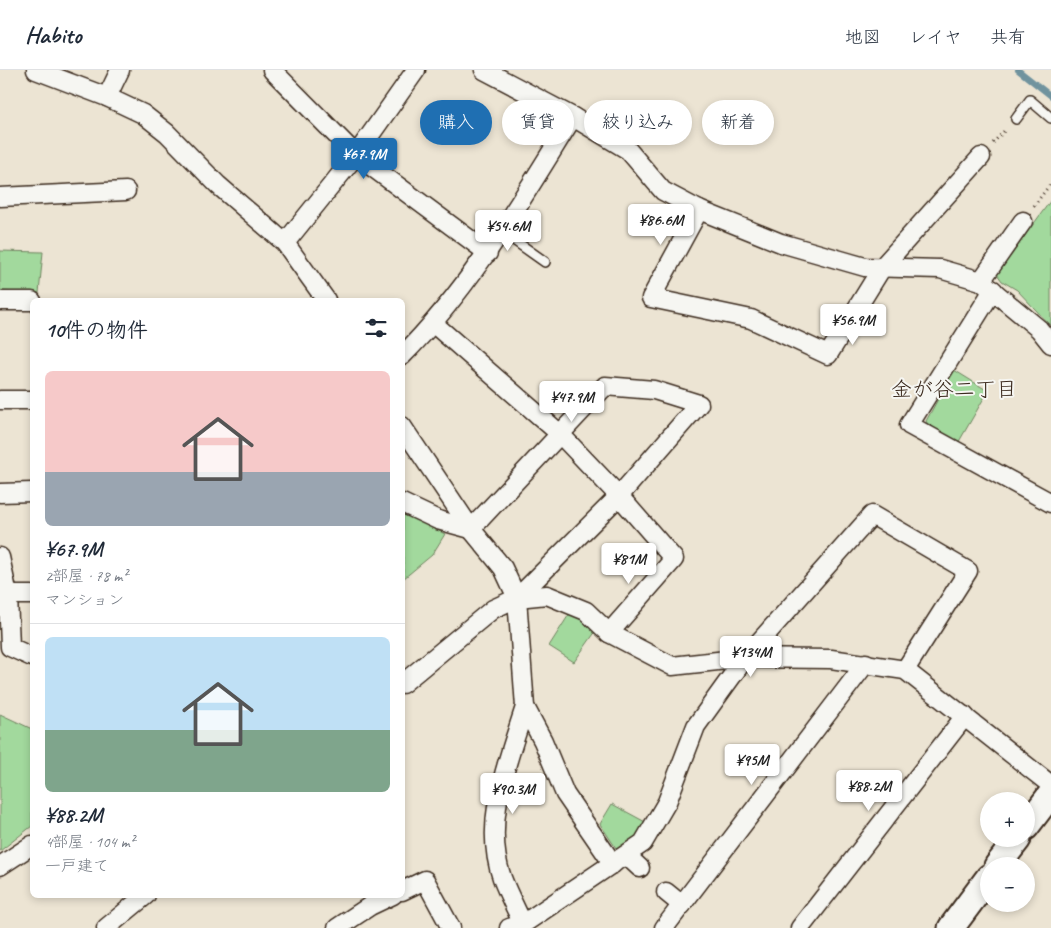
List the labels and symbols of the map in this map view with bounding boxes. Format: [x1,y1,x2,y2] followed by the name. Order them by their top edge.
[323,138,405,180] pin: ¥67.9M
[620,204,702,246] pin: ¥86.6M
[467,210,549,252] pin: ¥54.6M
[812,304,894,346] pin: ¥56.9M
[891,376,1017,402] district label: 金が谷二丁目
[531,380,613,423] pin: ¥47.9M
[599,542,659,585] pin: ¥81M
[716,636,786,678] pin: ¥134M
[722,744,782,786] pin: ¥95M
[828,770,910,812] pin: ¥88.2M
[472,772,554,815] pin: ¥90.3M

